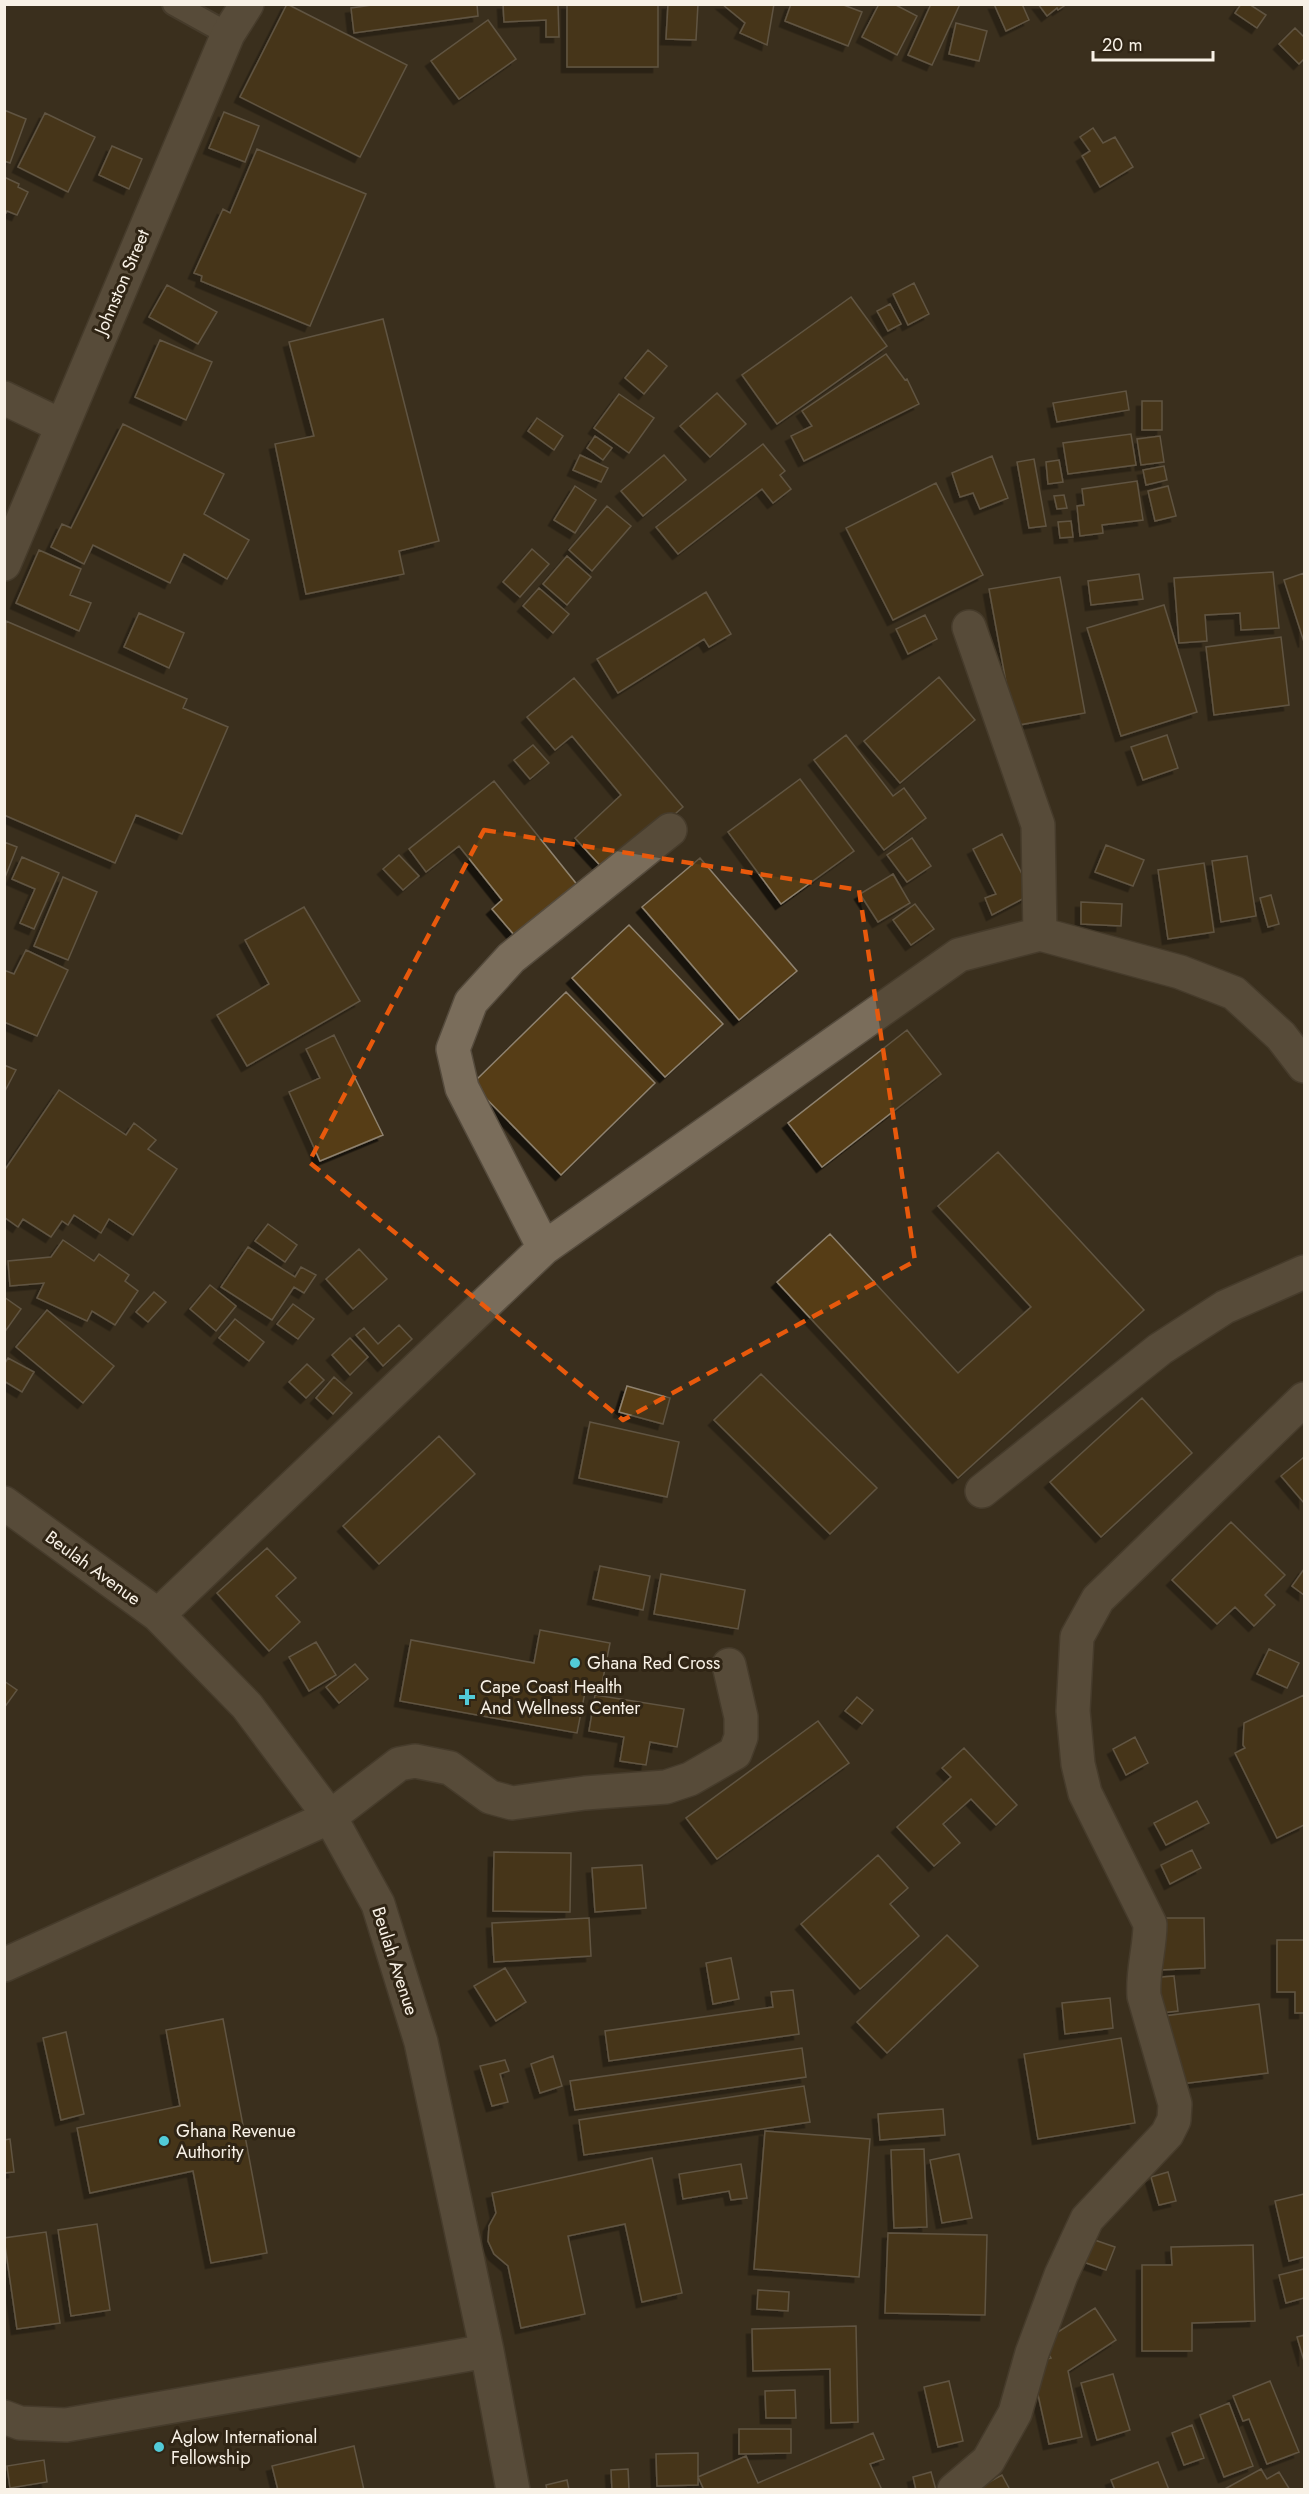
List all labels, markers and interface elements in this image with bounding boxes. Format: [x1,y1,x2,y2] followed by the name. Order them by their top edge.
[1093,24,1213,62] scale bar
[1102,32,1142,58] text: 20 m
[87,225,156,341] street label: Johnston Street
[40,1524,146,1612] street label: Beulah Avenue
[587,1650,720,1676] place label: Ghana Red Cross
[568,1656,582,1670] marker: Ghana Red Cross
[480,1674,641,1721] place label: Cape Coast Health And Wellness Center
[458,1688,476,1706] marker: Cape Coast Health And Wellness Center
[365,1903,425,2019] street label: Beulah Avenue
[176,2118,296,2165] place label: Ghana Revenue Authority
[157,2134,171,2148] marker: Ghana Revenue Authority
[171,2424,317,2471] place label: Aglow International Fellowship
[152,2440,166,2454] marker: Aglow International Fellowship

